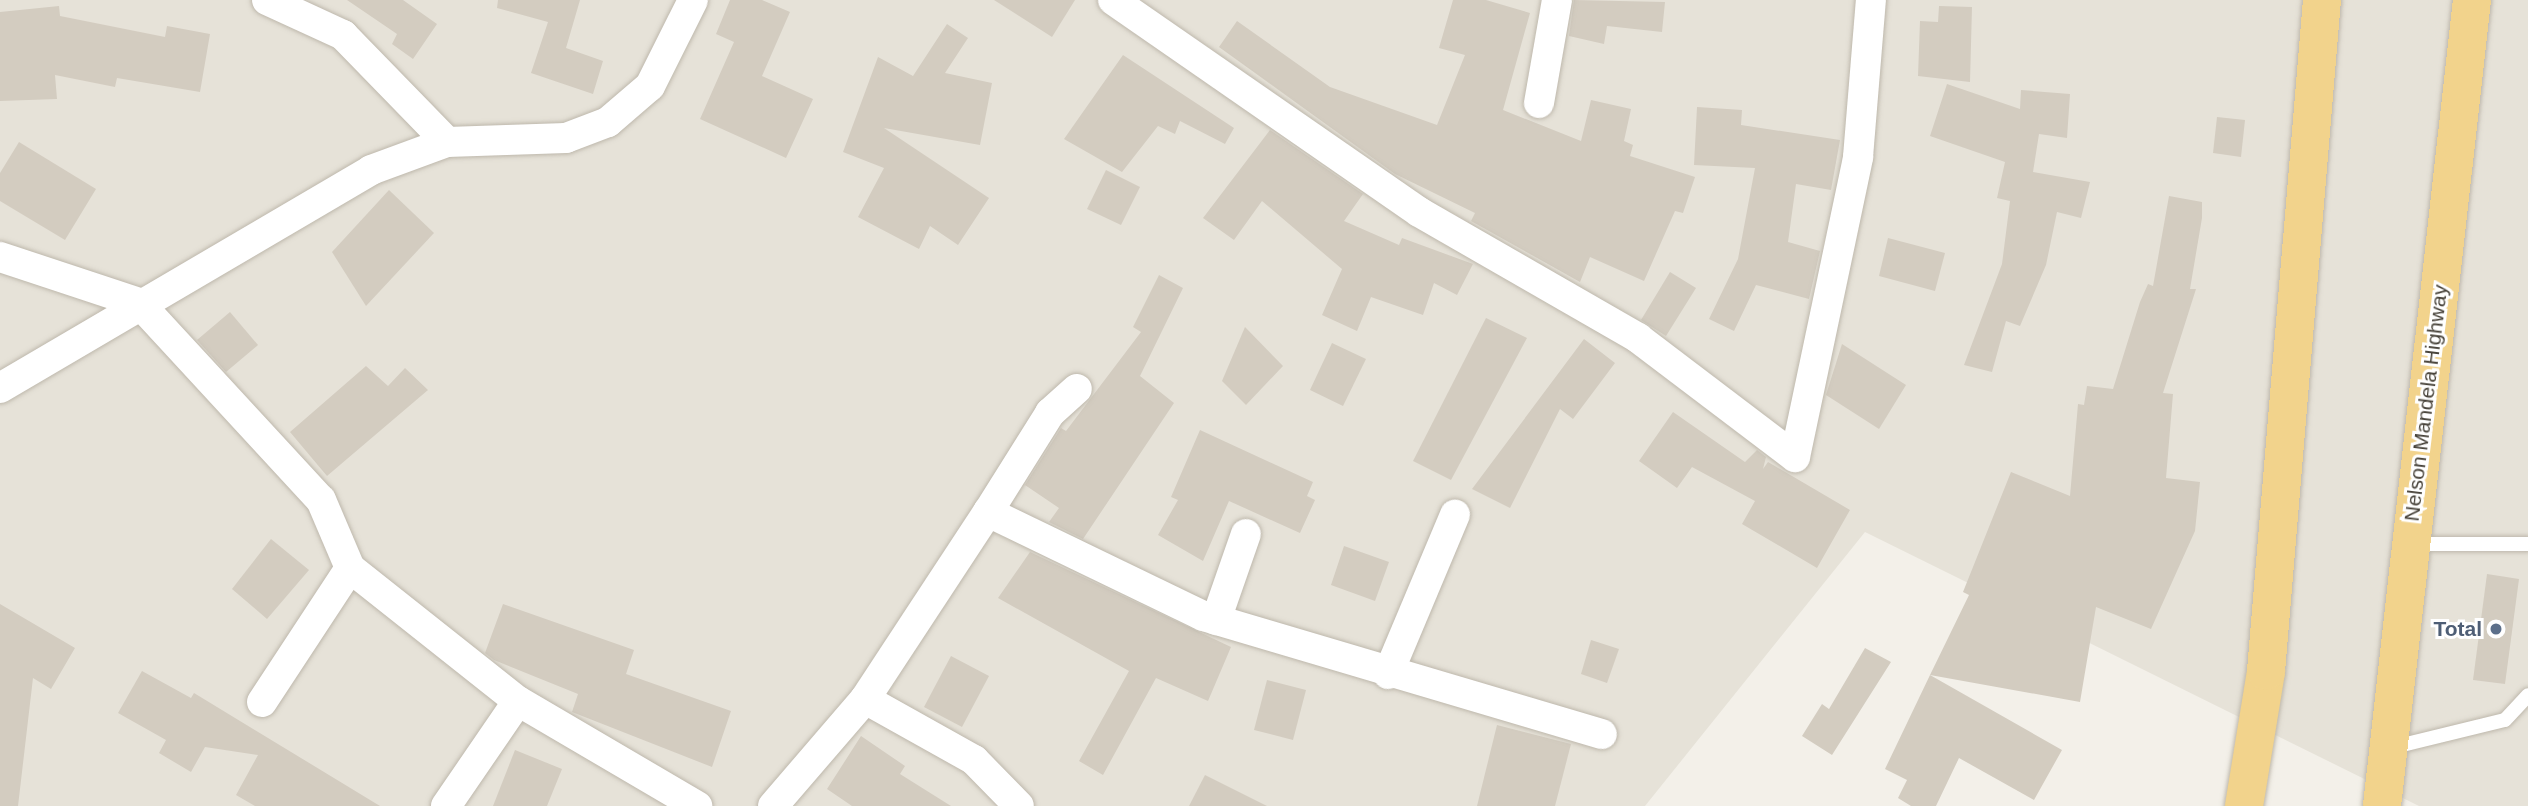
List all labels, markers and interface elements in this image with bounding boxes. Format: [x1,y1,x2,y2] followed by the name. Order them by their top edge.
[2399,283,2453,523] street label: Nelson Mandela Highway
[2433,616,2482,642] place label: Total
[2488,621,2504,637] marker: Total

